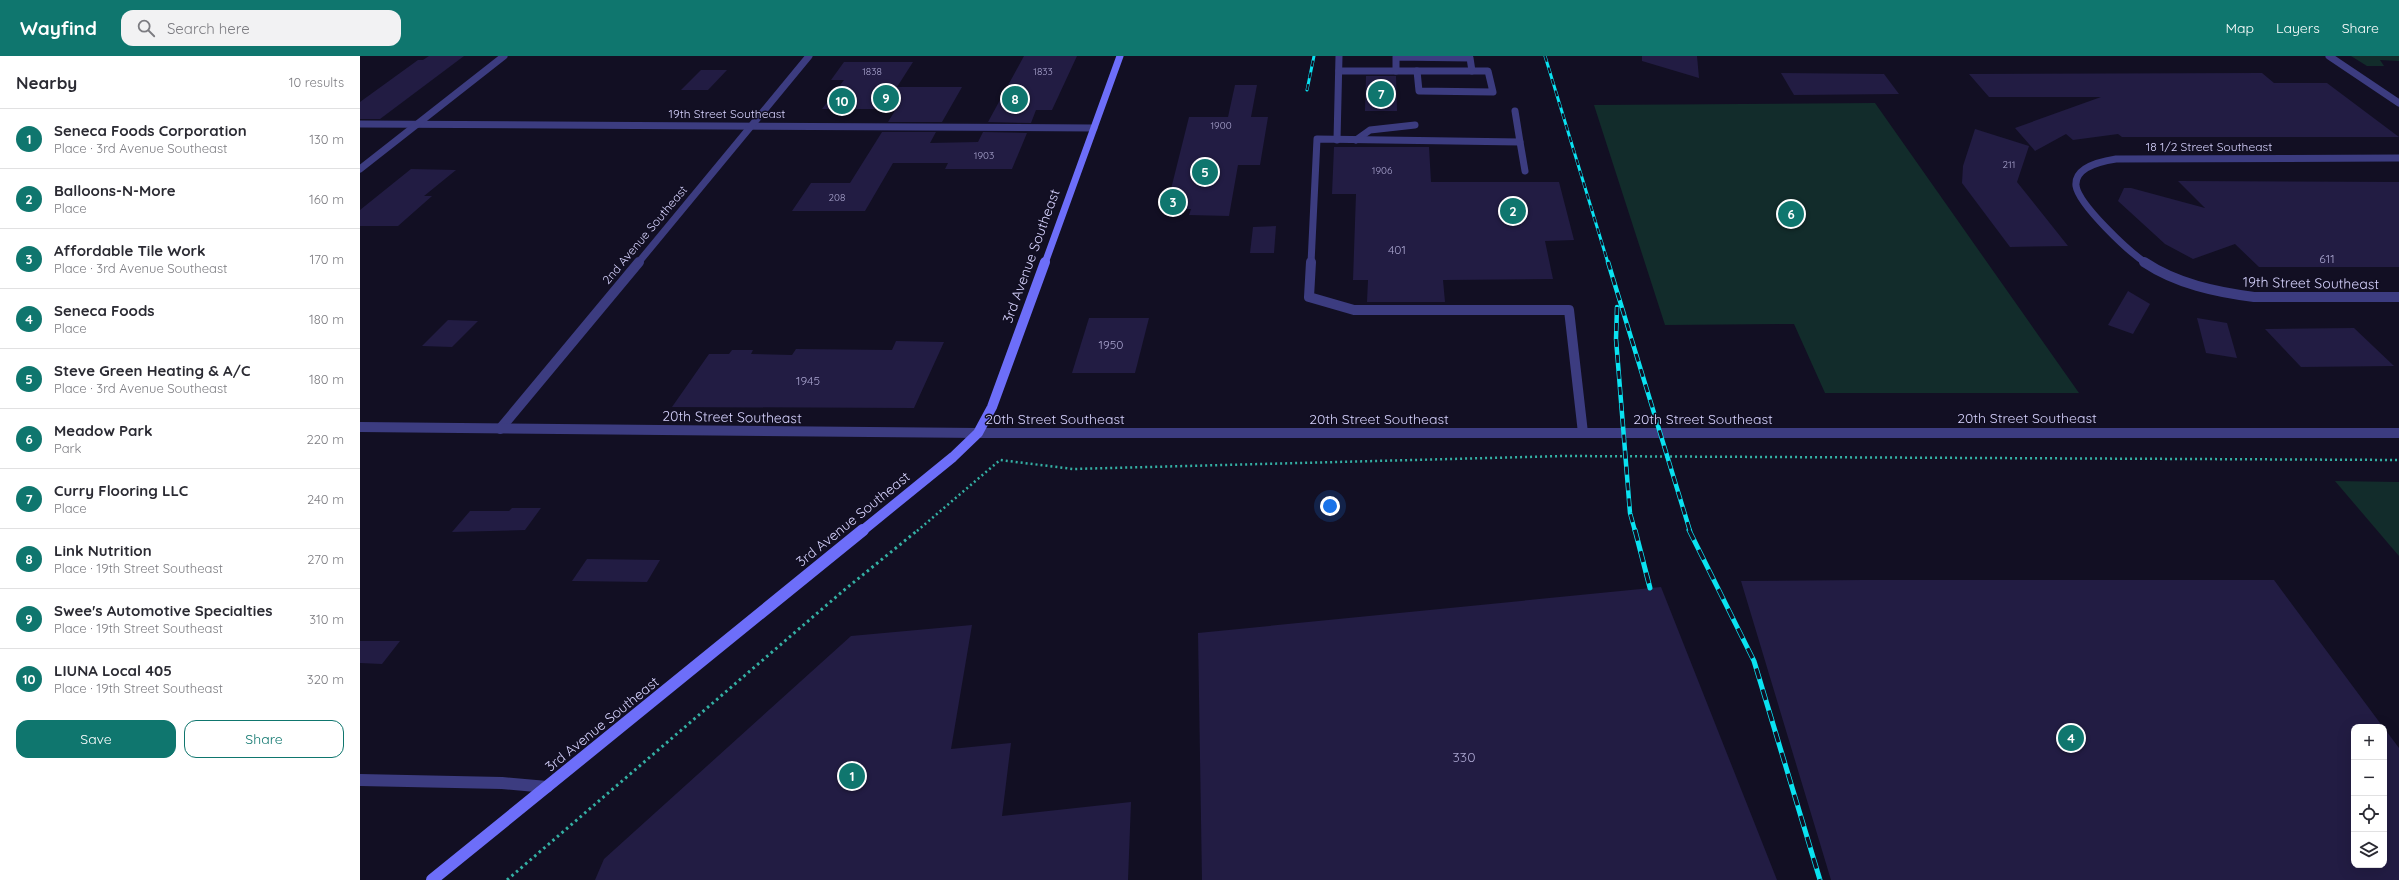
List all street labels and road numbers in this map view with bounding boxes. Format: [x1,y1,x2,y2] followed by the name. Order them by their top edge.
[669,106,785,121] street label: 19th Street Southeast
[2146,139,2272,154] street label: 18 1/2 Street Southeast
[599,182,690,287] street label: 2nd Avenue Southeast
[998,186,1064,325] street label: 3rd Avenue Southeast
[2243,273,2380,293] street label: 19th Street Southeast
[662,407,802,427] street label: 20th Street Southeast
[1957,409,2097,427] street label: 20th Street Southeast
[985,410,1125,428] street label: 20th Street Southeast
[1309,410,1449,428] street label: 20th Street Southeast
[1633,410,1773,428] street label: 20th Street Southeast
[792,467,914,570] street label: 3rd Avenue Southeast
[541,672,663,775] street label: 3rd Avenue Southeast

